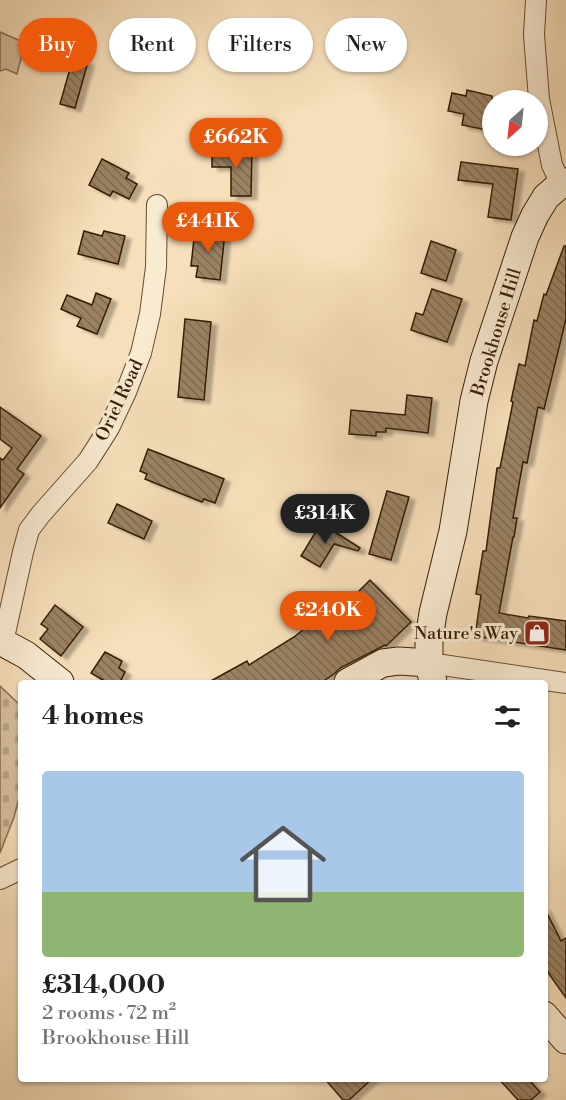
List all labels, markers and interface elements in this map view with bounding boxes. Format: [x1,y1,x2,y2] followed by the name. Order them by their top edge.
[18,18,97,72] chip: Buy
[109,18,196,72] chip: Rent
[208,18,313,72] chip: Filters
[325,18,407,72] chip: New
[482,90,548,156] north arrow
[482,90,548,156] map controls
[194,118,278,169] pin: £662K
[203,125,269,150] text: £662K
[166,202,250,253] pin: £441K
[176,209,240,234] text: £441K
[466,265,527,400] street label: Brookhouse Hill
[90,355,149,445] street label: Oriel Road
[283,494,367,545] pin: £314K
[294,501,356,526] text: £314K
[286,591,370,642] pin: £240K
[294,598,362,623] text: £240K
[522,618,552,648] shop icon: Nature's Way
[414,622,518,645] place label: Nature's Way
[42,700,144,732] text: 4 homes
[491,700,524,733] icon: filters
[229,810,337,918] icon: home
[42,969,165,1001] text: £314,000
[42,1001,176,1026] text: 2 rooms · 72 m²
[42,1026,189,1051] text: Brookhouse Hill

